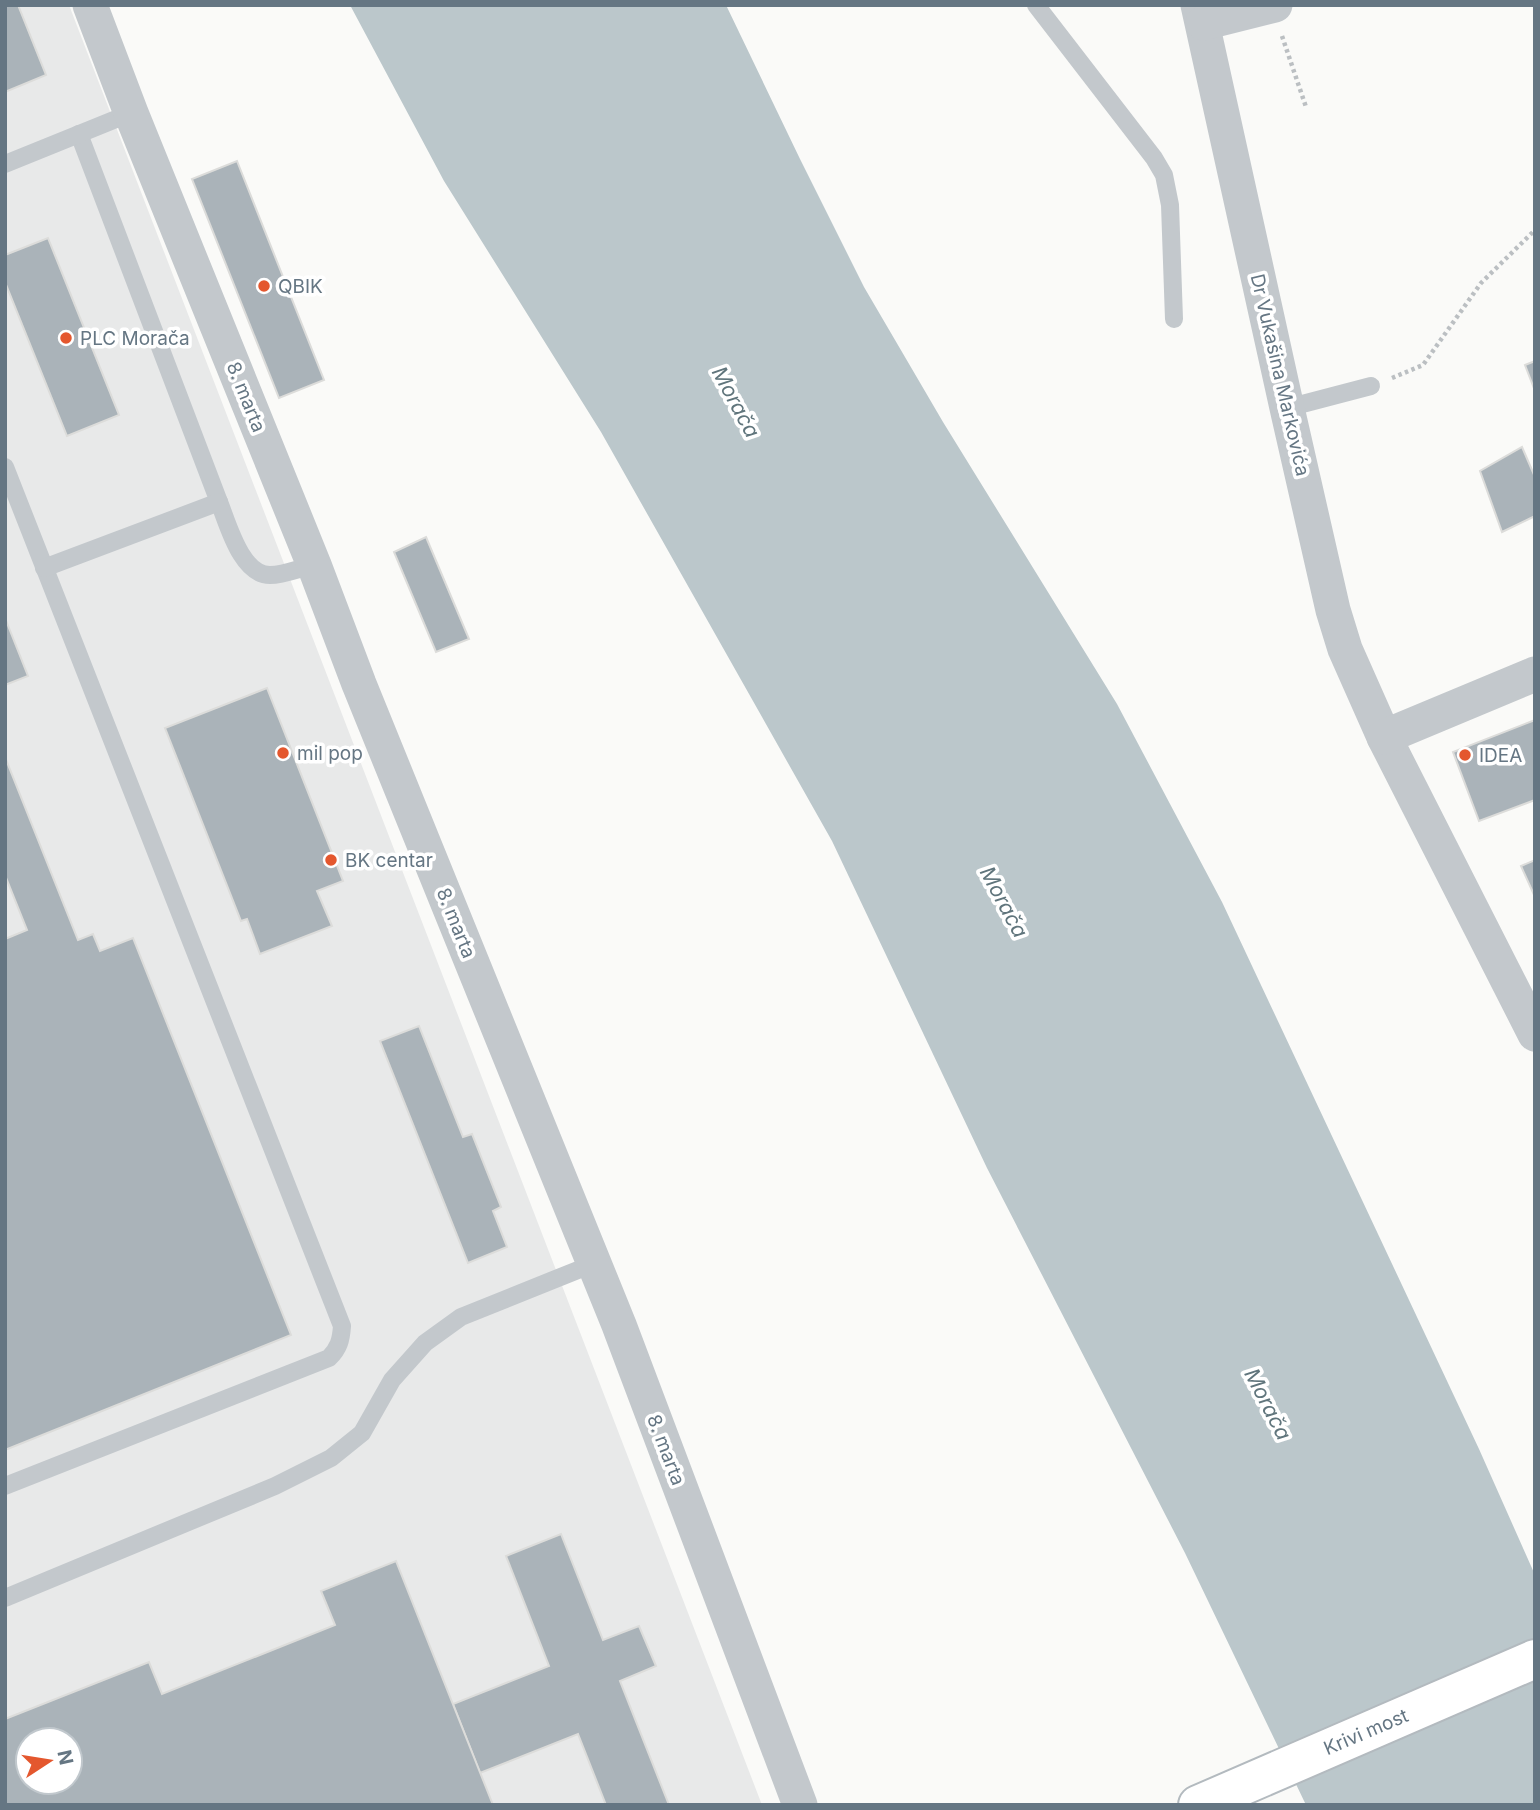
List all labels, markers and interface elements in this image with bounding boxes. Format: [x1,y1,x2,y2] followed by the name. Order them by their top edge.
[1246,272,1314,478] street label: Dr Vukašina Markovića
[278,275,323,298] place label: QBIK
[256,278,272,294] marker: QBIK
[80,327,190,350] place label: PLC Morača
[58,330,74,346] marker: PLC Morača
[221,358,271,436] street label: 8. marta
[707,362,765,442] water label: Morača
[297,742,363,765] place label: mil pop
[1479,744,1522,767] place label: IDEA
[275,745,291,761] marker: mil pop
[1457,747,1473,763] marker: IDEA
[345,849,433,872] place label: BK centar
[323,852,339,868] marker: BK centar
[975,862,1033,942] water label: Morača
[431,884,481,962] street label: 8. marta
[1239,1364,1297,1444] water label: Morača
[642,1411,690,1489] street label: 8. marta
[1320,1704,1412,1760] street label: Krivi most
[14,1726,84,1796] north arrow
[52,1748,78,1767] text: N

